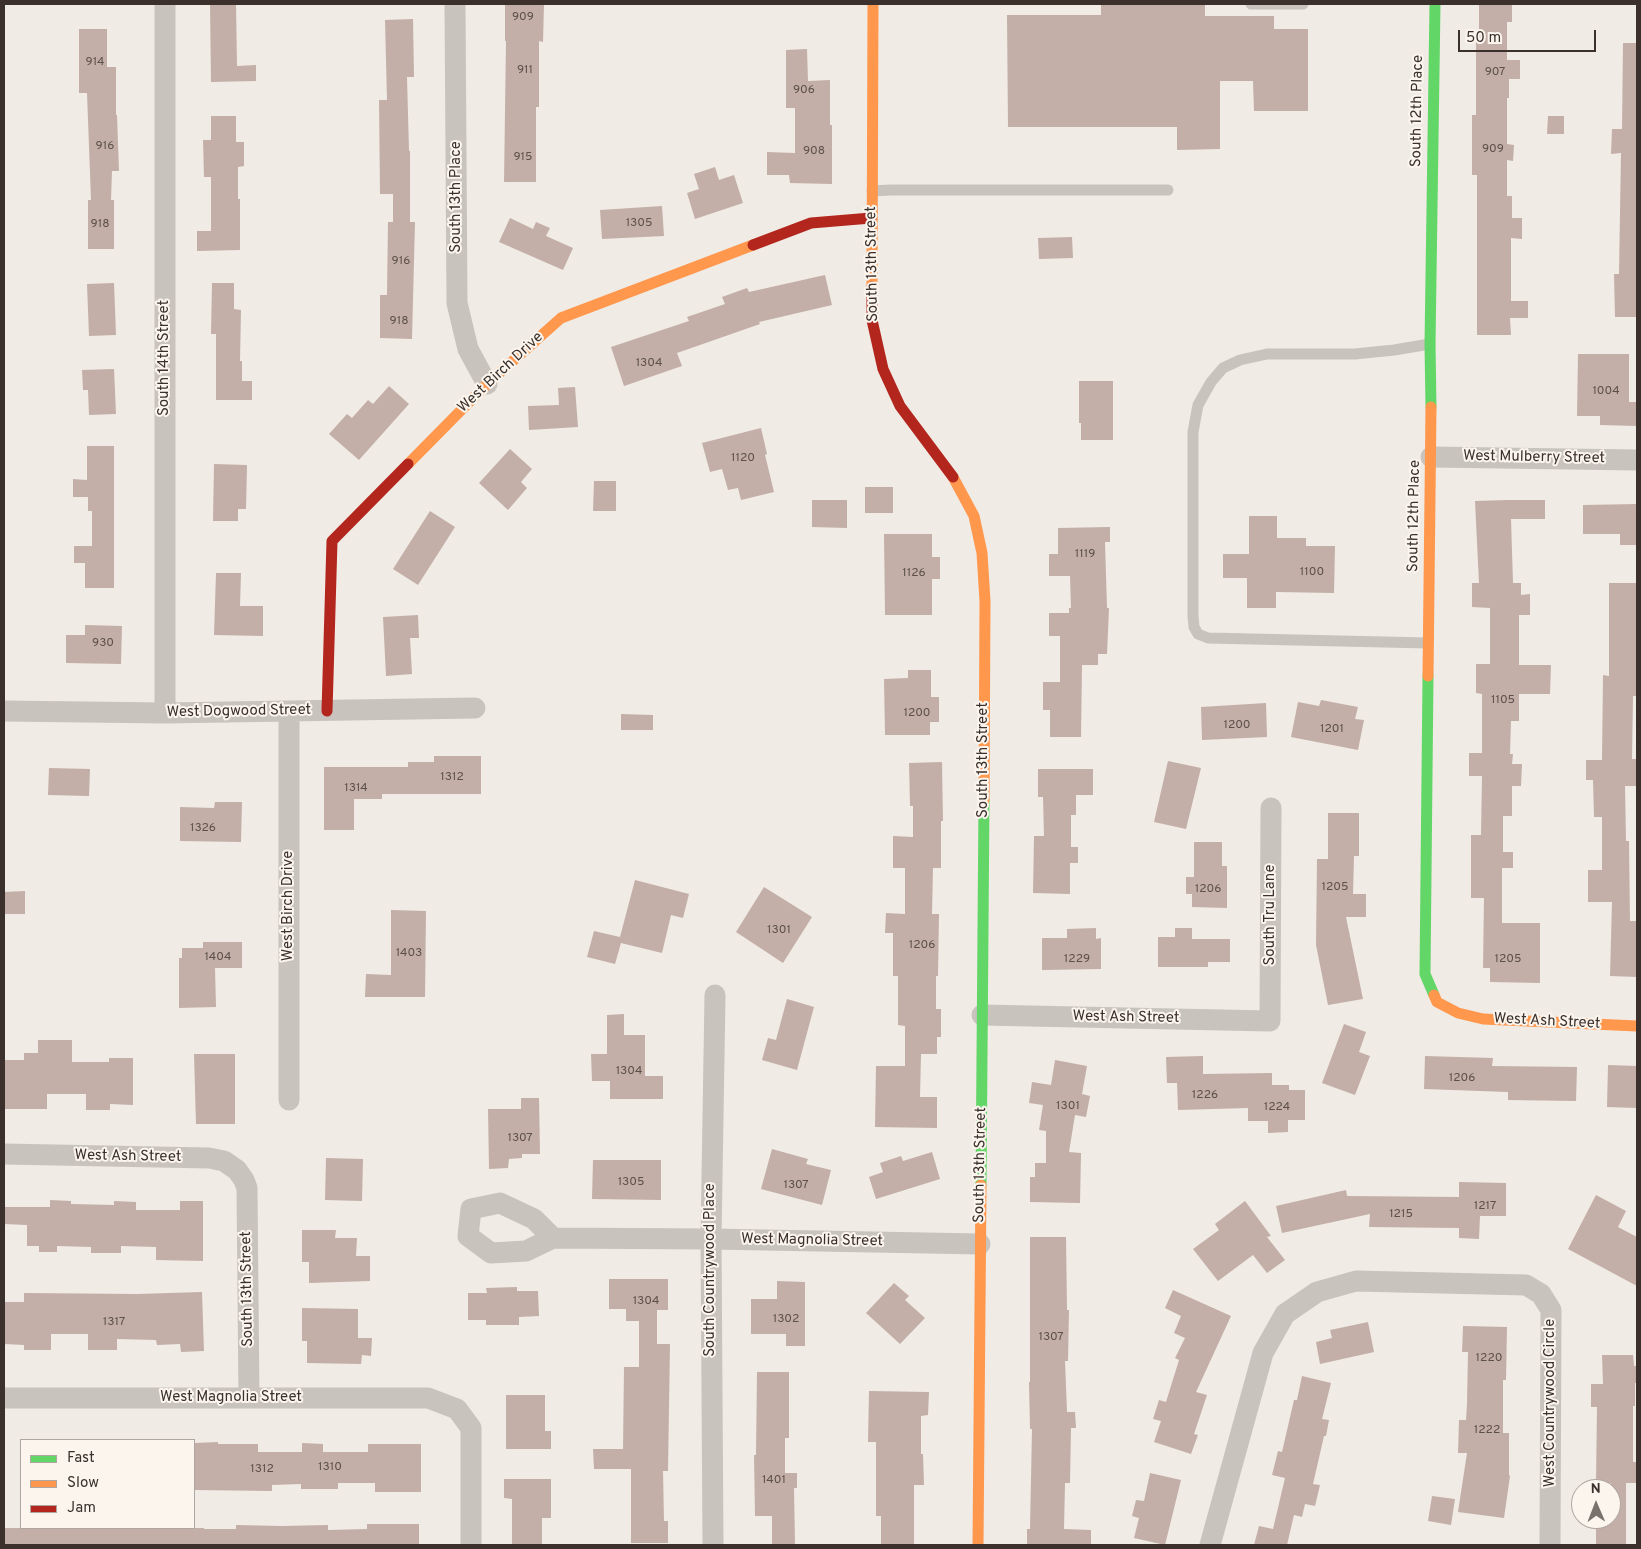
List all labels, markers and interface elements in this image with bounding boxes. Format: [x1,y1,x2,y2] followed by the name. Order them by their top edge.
[512,11,534,25] house number: 909
[1461,20,1598,52] scale bar
[1466,29,1501,48] text: 50 m
[1408,55,1428,167] street label: South 12th Place
[86,56,104,70] house number: 914
[517,64,533,78] house number: 911
[1485,66,1505,80] house number: 907
[793,84,815,98] house number: 906
[96,140,114,154] house number: 916
[448,141,466,253] street label: South 13th Place
[1482,143,1504,157] house number: 909
[803,145,825,159] house number: 908
[513,151,533,165] house number: 915
[863,206,883,322] street label: South 13th Street
[626,217,652,231] house number: 1305
[91,218,109,232] house number: 918
[392,255,410,269] house number: 916
[156,300,174,416] street label: South 14th Street
[390,315,408,329] house number: 918
[454,329,548,417] street label: West Birch Drive
[636,357,662,371] house number: 1304
[1592,385,1620,399] house number: 1004
[1463,448,1605,468] street label: West Mulberry Street
[731,452,755,466] house number: 1120
[1405,460,1425,572] street label: South 12th Place
[1075,548,1095,562] house number: 1119
[1300,566,1324,580] house number: 1100
[902,567,926,581] house number: 1126
[92,637,114,651] house number: 930
[1491,694,1515,708] house number: 1105
[167,702,311,722] street label: West Dogwood Street
[975,702,993,818] street label: South 13th Street
[903,707,931,721] house number: 1200
[1223,719,1251,733] house number: 1200
[1320,723,1344,737] house number: 1201
[440,771,464,785] house number: 1312
[344,782,368,796] house number: 1314
[190,822,216,836] house number: 1326
[280,851,298,961] street label: West Birch Drive
[1262,864,1280,966] street label: South Tru Lane
[1322,881,1348,895] house number: 1205
[1195,883,1221,897] house number: 1206
[767,924,791,938] house number: 1301
[909,939,935,953] house number: 1206
[396,947,422,961] house number: 1403
[205,951,231,965] house number: 1404
[1064,953,1090,967] house number: 1229
[1495,953,1521,967] house number: 1205
[1072,1008,1180,1028] street label: West Ash Street
[1493,1010,1601,1034] street label: West Ash Street
[616,1065,642,1079] house number: 1304
[1449,1072,1475,1086] house number: 1206
[1192,1089,1218,1103] house number: 1226
[1056,1100,1080,1114] house number: 1301
[1264,1101,1290,1115] house number: 1224
[971,1107,991,1223] street label: South 13th Street
[507,1132,533,1146] house number: 1307
[74,1147,182,1167] street label: West Ash Street
[618,1176,644,1190] house number: 1305
[783,1179,809,1193] house number: 1307
[702,1183,720,1357] street label: South Countrywood Place
[1474,1200,1496,1214] house number: 1217
[1389,1208,1413,1222] house number: 1215
[238,1231,258,1347] street label: South 13th Street
[741,1231,883,1251] street label: West Magnolia Street
[633,1295,659,1309] house number: 1304
[773,1313,799,1327] house number: 1302
[103,1316,125,1330] house number: 1317
[1542,1319,1560,1487] street label: West Countrywood Circle
[1038,1331,1064,1345] house number: 1307
[1476,1352,1502,1366] house number: 1220
[160,1389,302,1407] street label: West Magnolia Street
[1474,1424,1500,1438] house number: 1222
[20,1439,195,1529] legend
[67,1449,95,1468] text: Fast
[318,1461,342,1475] house number: 1310
[250,1463,274,1477] house number: 1312
[67,1474,99,1493] text: Slow
[762,1474,786,1488] house number: 1401
[1571,1479,1621,1529] north arrow
[1591,1481,1601,1498] text: N
[67,1499,96,1518] text: Jam

